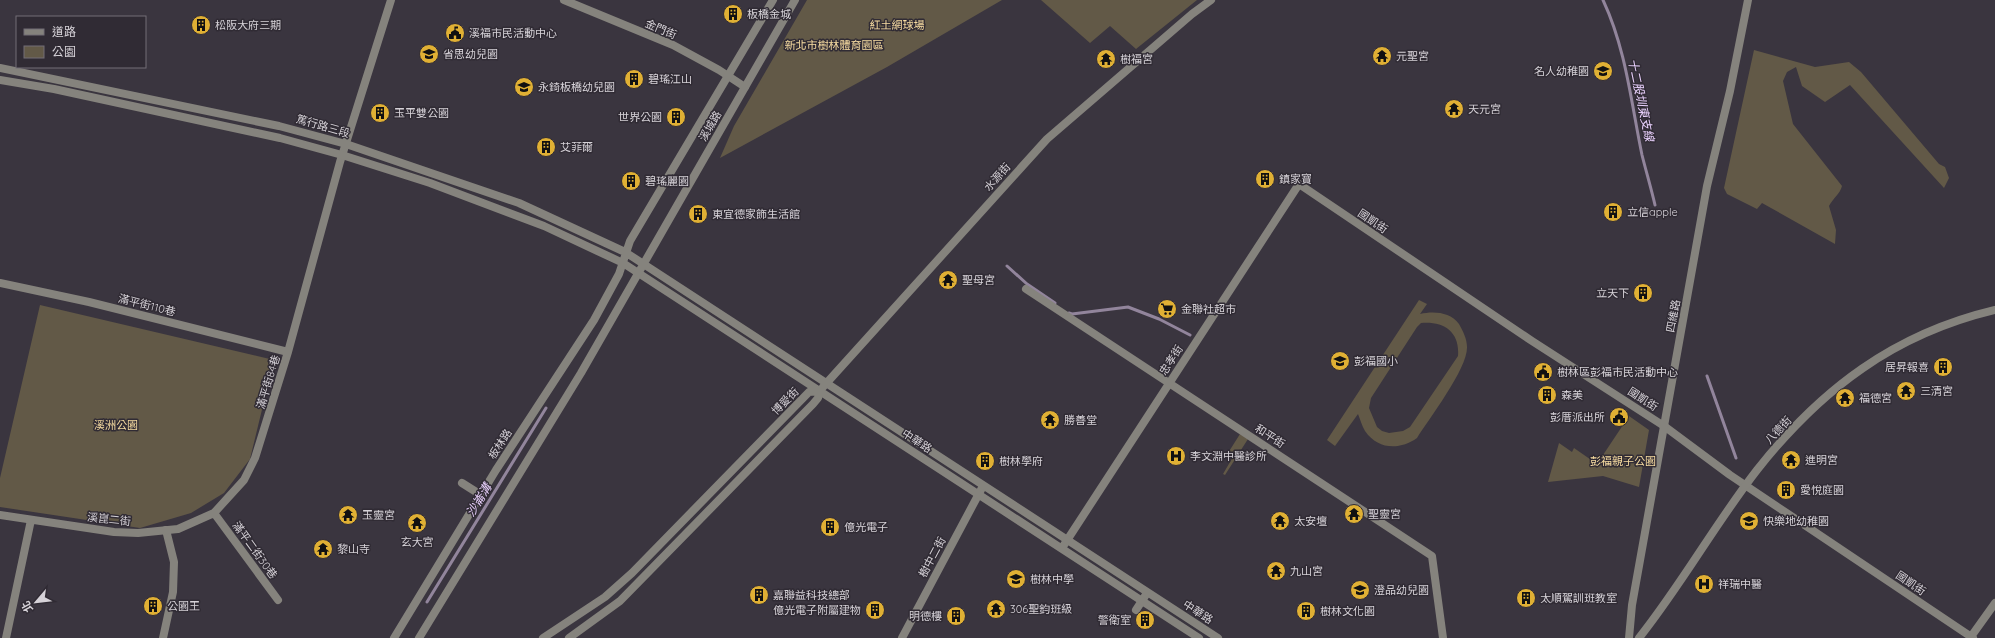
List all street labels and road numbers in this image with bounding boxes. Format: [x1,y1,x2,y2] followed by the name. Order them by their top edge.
[643,16,679,42] street label: 金門街
[696,108,724,144] street label: 溪城路
[295,112,351,140] street label: 篤行路三段
[981,160,1013,194] street label: 水源街
[1355,206,1391,236] street label: 國凱街
[117,291,177,319] street label: 滿平街110巷
[1663,298,1683,334] street label: 四維路
[1156,342,1186,378] street label: 忠孝街
[253,353,283,411] street label: 滿平街84巷
[768,384,802,418] street label: 博愛街
[1625,384,1661,414] street label: 國凱街
[1762,413,1794,447] street label: 八德街
[1252,421,1288,451] street label: 和平街
[485,426,515,462] street label: 板林路
[899,426,935,456] street label: 中華路
[86,510,132,528] street label: 溪崑二街
[230,519,280,581] street label: 滿平二街30巷
[915,534,949,580] street label: 樹中二街
[1893,568,1929,598] street label: 國凱街
[1180,597,1216,627] street label: 中華路

